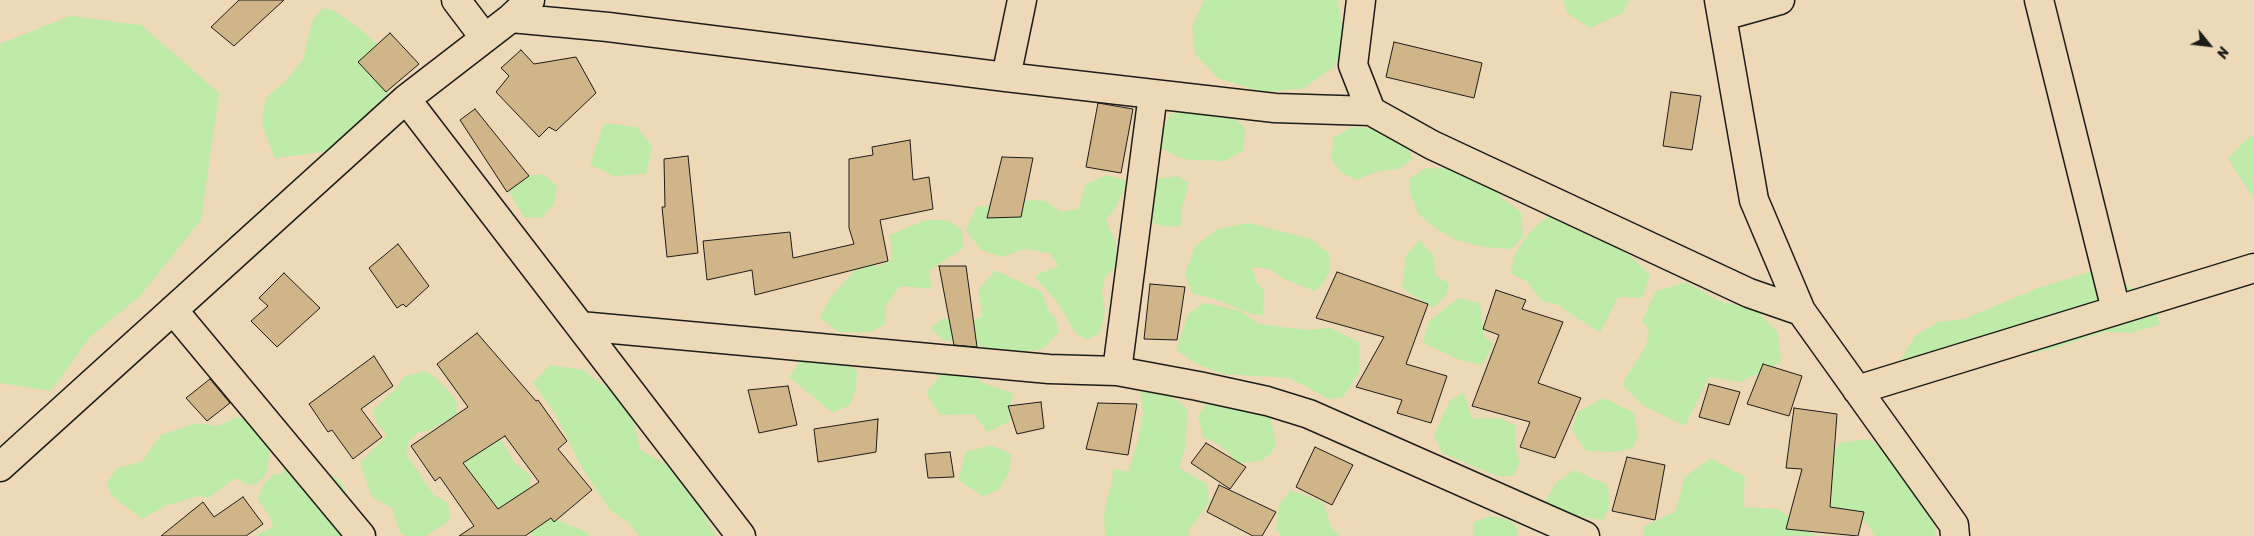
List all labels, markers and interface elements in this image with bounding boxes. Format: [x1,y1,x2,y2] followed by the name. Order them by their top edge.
[2184,20,2234,70] north arrow
[2209,42,2236,63] text: N

